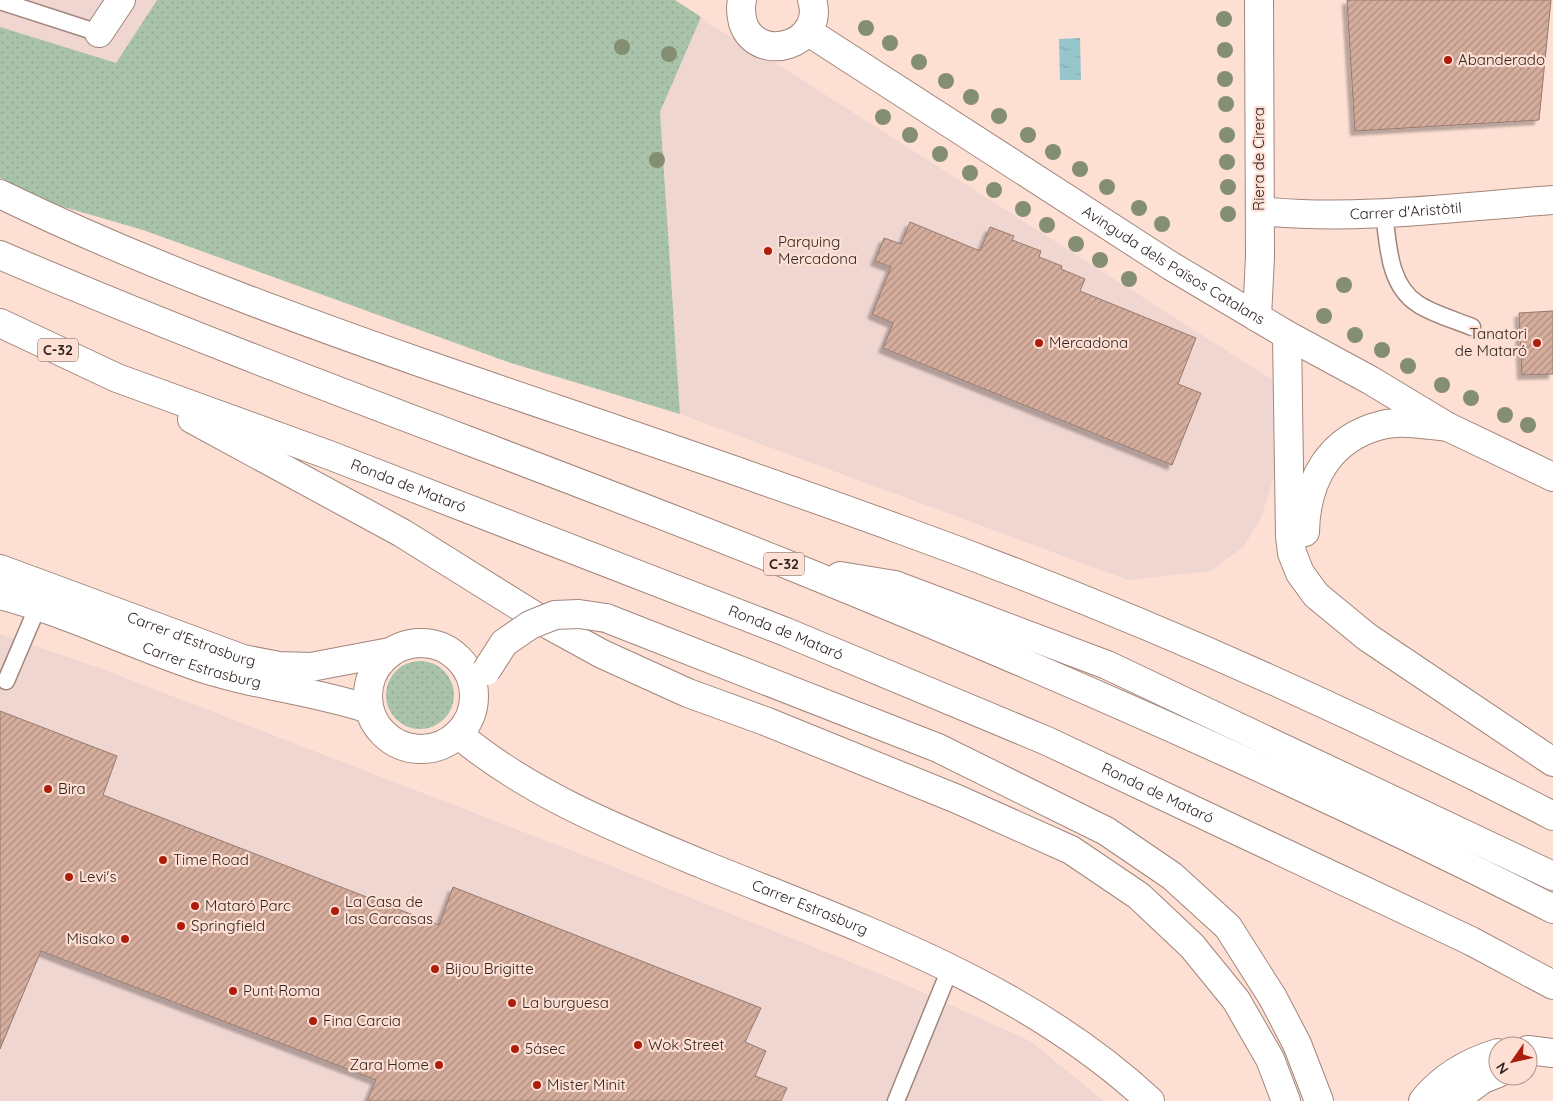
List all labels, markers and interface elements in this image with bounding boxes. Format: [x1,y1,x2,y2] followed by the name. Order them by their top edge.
[1458,50,1545,69] place label: Abanderado
[1442,54,1454,66] marker: Abanderado
[1249,107,1268,211] street label: Riera de Cirera
[1350,198,1463,223] street label: Carrer d'Aristòtil
[1079,201,1268,329] street label: Avinguda dels Països Catalans
[778,232,857,268] place label: Parquing Mercadona
[762,245,774,257] marker: Parquing Mercadona
[1455,324,1527,360] place label: Tanatori de Mataró
[1049,333,1128,352] place label: Mercadona
[1033,337,1045,349] marker: Mercadona
[1531,337,1543,349] marker: Tanatori de Mataró
[38,338,78,362] road number: C-32
[348,454,469,516] street label: Ronda de Mataró
[764,552,804,576] road number: C-32
[726,601,846,664] street label: Ronda de Mataró
[125,607,257,670] street label: Carrer d'Estrasburg
[140,637,263,692] street label: Carrer Estrasburg
[1098,758,1217,827] street label: Ronda de Mataró
[58,779,86,798] place label: Bira
[42,783,54,795] marker: Bira
[173,850,249,869] place label: Time Road
[157,854,169,866] marker: Time Road
[79,867,116,886] place label: Levi's
[63,871,75,883] marker: Levi's
[749,875,871,939] street label: Carrer Estrasburg
[345,892,433,928] place label: La Casa de las Carcasas
[205,896,291,915] place label: Mataró Parc
[189,900,201,912] marker: Mataró Parc
[329,905,341,917] marker: La Casa de las Carcasas
[191,916,265,935] place label: Springfield
[175,920,187,932] marker: Springfield
[66,929,115,948] place label: Misako
[119,933,131,945] marker: Misako
[445,959,534,978] place label: Bijou Brigitte
[429,963,441,975] marker: Bijou Brigitte
[243,981,320,1000] place label: Punt Roma
[227,985,239,997] marker: Punt Roma
[522,993,609,1012] place label: La burguesa
[506,997,518,1009] marker: La burguesa
[323,1011,401,1030] place label: Fina Carcia
[307,1015,319,1027] marker: Fina Carcia
[648,1035,724,1054] place label: Wok Street
[1488,1036,1538,1086] north arrow
[525,1039,566,1058] place label: 5ásec
[632,1039,644,1051] marker: Wok Street
[509,1043,521,1055] marker: 5ásec
[349,1055,429,1074] place label: Zara Home
[433,1059,445,1071] marker: Zara Home
[1492,1059,1513,1078] text: N
[547,1075,626,1094] place label: Mister Minit
[531,1079,543,1091] marker: Mister Minit

